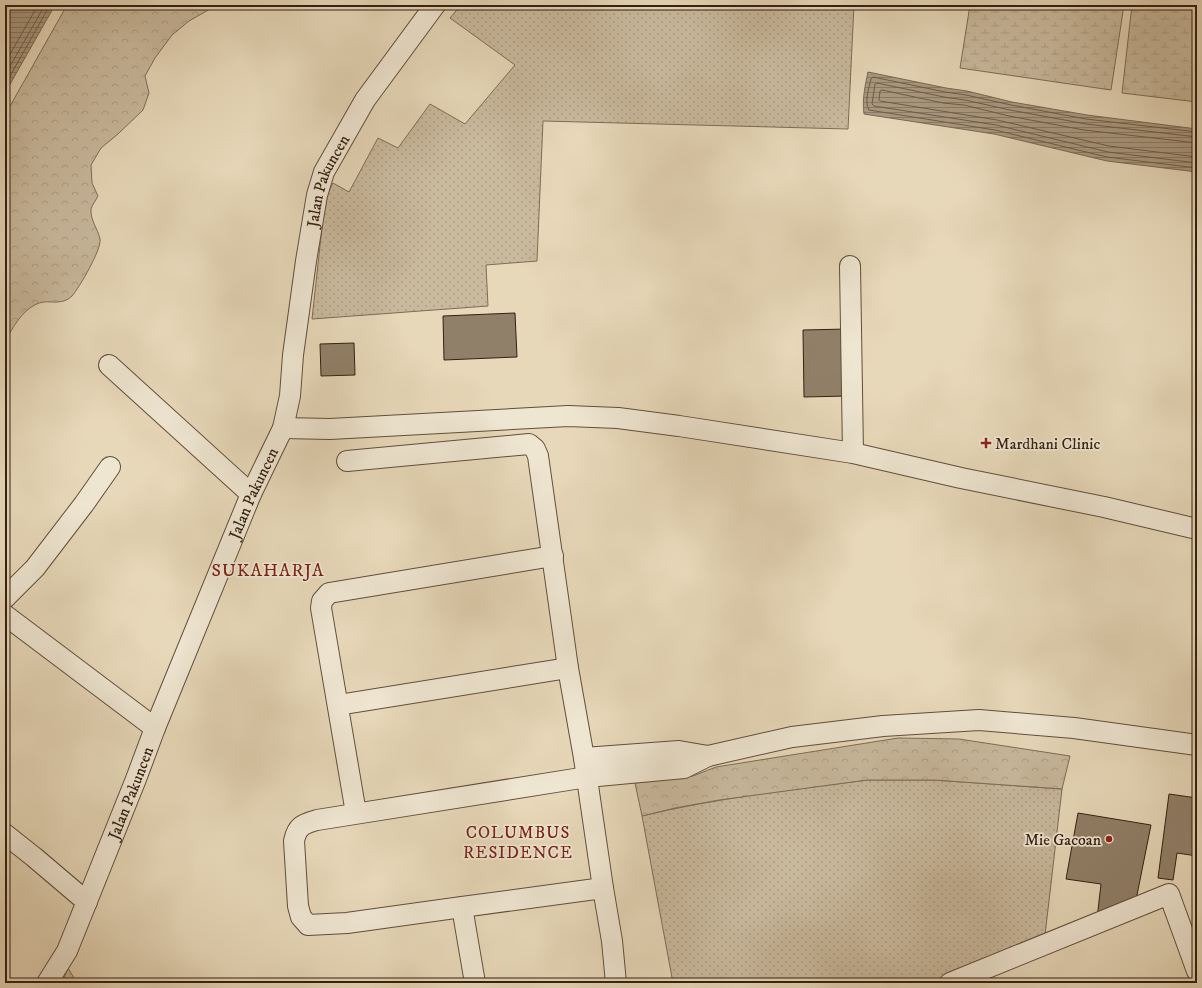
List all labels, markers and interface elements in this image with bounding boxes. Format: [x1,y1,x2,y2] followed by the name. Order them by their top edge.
[302,131,354,231] street label: Jalan Pakuncen
[995,434,1100,454] place label: Mardhani Clinic
[980,437,992,449] marker: Mardhani Clinic
[224,444,283,544] street label: Jalan Pakuncen
[211,560,325,582] district label: SUKAHARJA
[103,743,158,844] street label: Jalan Pakuncen
[463,822,573,864] district label: COLUMBUS RESIDENCE
[1024,830,1102,850] place label: Mie Gacoan
[1104,834,1114,844] marker: Mie Gacoan

